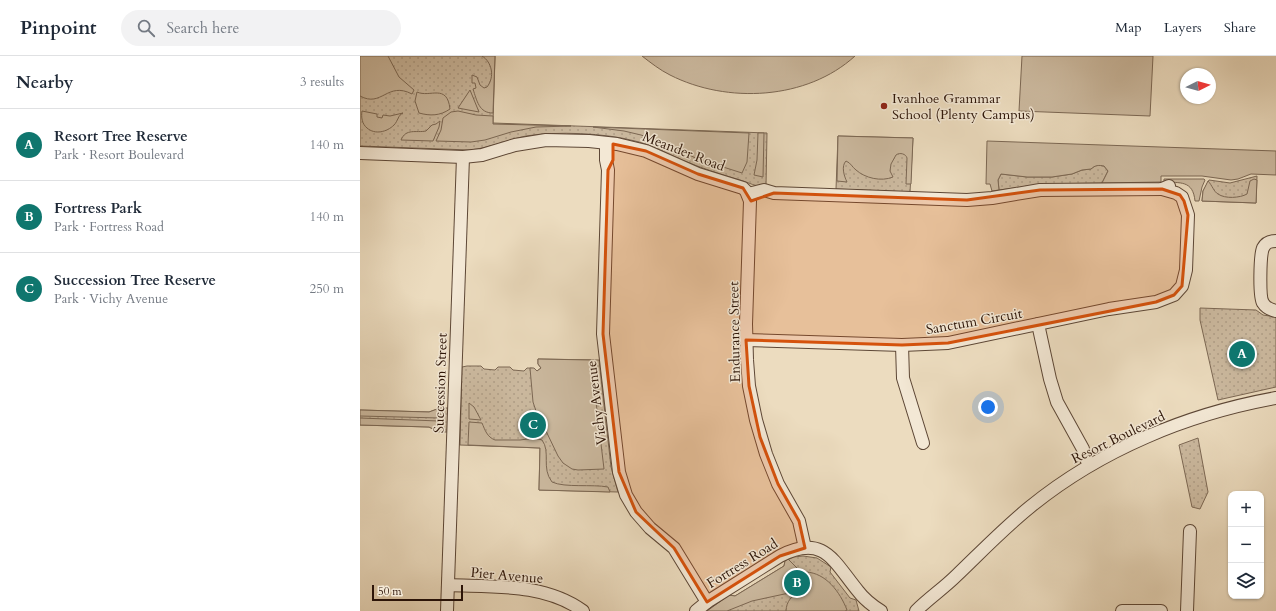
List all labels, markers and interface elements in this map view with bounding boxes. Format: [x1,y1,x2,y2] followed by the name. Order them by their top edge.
[121,10,401,46] search box
[20,15,97,41] text: Pinpoint
[135,17,157,39] icon: search
[167,18,239,38] text: Search here
[1115,18,1142,37] text: Map
[1164,18,1202,37] text: Layers
[1224,18,1256,37] text: Share
[1180,68,1216,104] north arrow
[16,71,73,94] text: Nearby
[300,73,344,91] text: 3 results
[892,89,1035,124] place label: Ivanhoe Grammar School (Plenty Campus)
[879,101,889,111] marker: Ivanhoe Grammar School (Plenty Campus)
[54,126,188,146] text: Resort Tree Reserve
[640,127,728,176] street label: Meander Road
[24,136,34,154] text: A
[310,136,344,154] text: 140 m
[54,146,184,164] text: Park · Resort Boulevard
[54,198,142,218] text: Fortress Park
[24,208,34,226] text: B
[310,208,344,226] text: 140 m
[54,218,164,236] text: Park · Fortress Road
[54,270,216,290] text: Succession Tree Reserve
[24,280,34,298] text: C
[310,280,344,298] text: 250 m
[724,281,745,383] street label: Endurance Street
[54,290,168,308] text: Park · Vichy Avenue
[925,304,1024,339] street label: Sanctum Circuit
[429,332,452,433] street label: Succession Street
[1229,339,1255,369] pin: A
[582,360,611,446] street label: Vichy Avenue
[978,397,998,417] your location
[1068,406,1169,468] street label: Resort Boulevard
[520,410,546,440] pin: C
[1228,491,1264,599] map controls
[1228,491,1264,527] button: +
[1228,527,1264,563] button: −
[703,534,782,593] street label: Fortress Road
[470,563,544,588] street label: Pier Avenue
[1228,563,1264,599] button: layers
[784,568,810,598] pin: B
[372,583,463,602] scale bar
[378,584,402,599] text: 50 m

